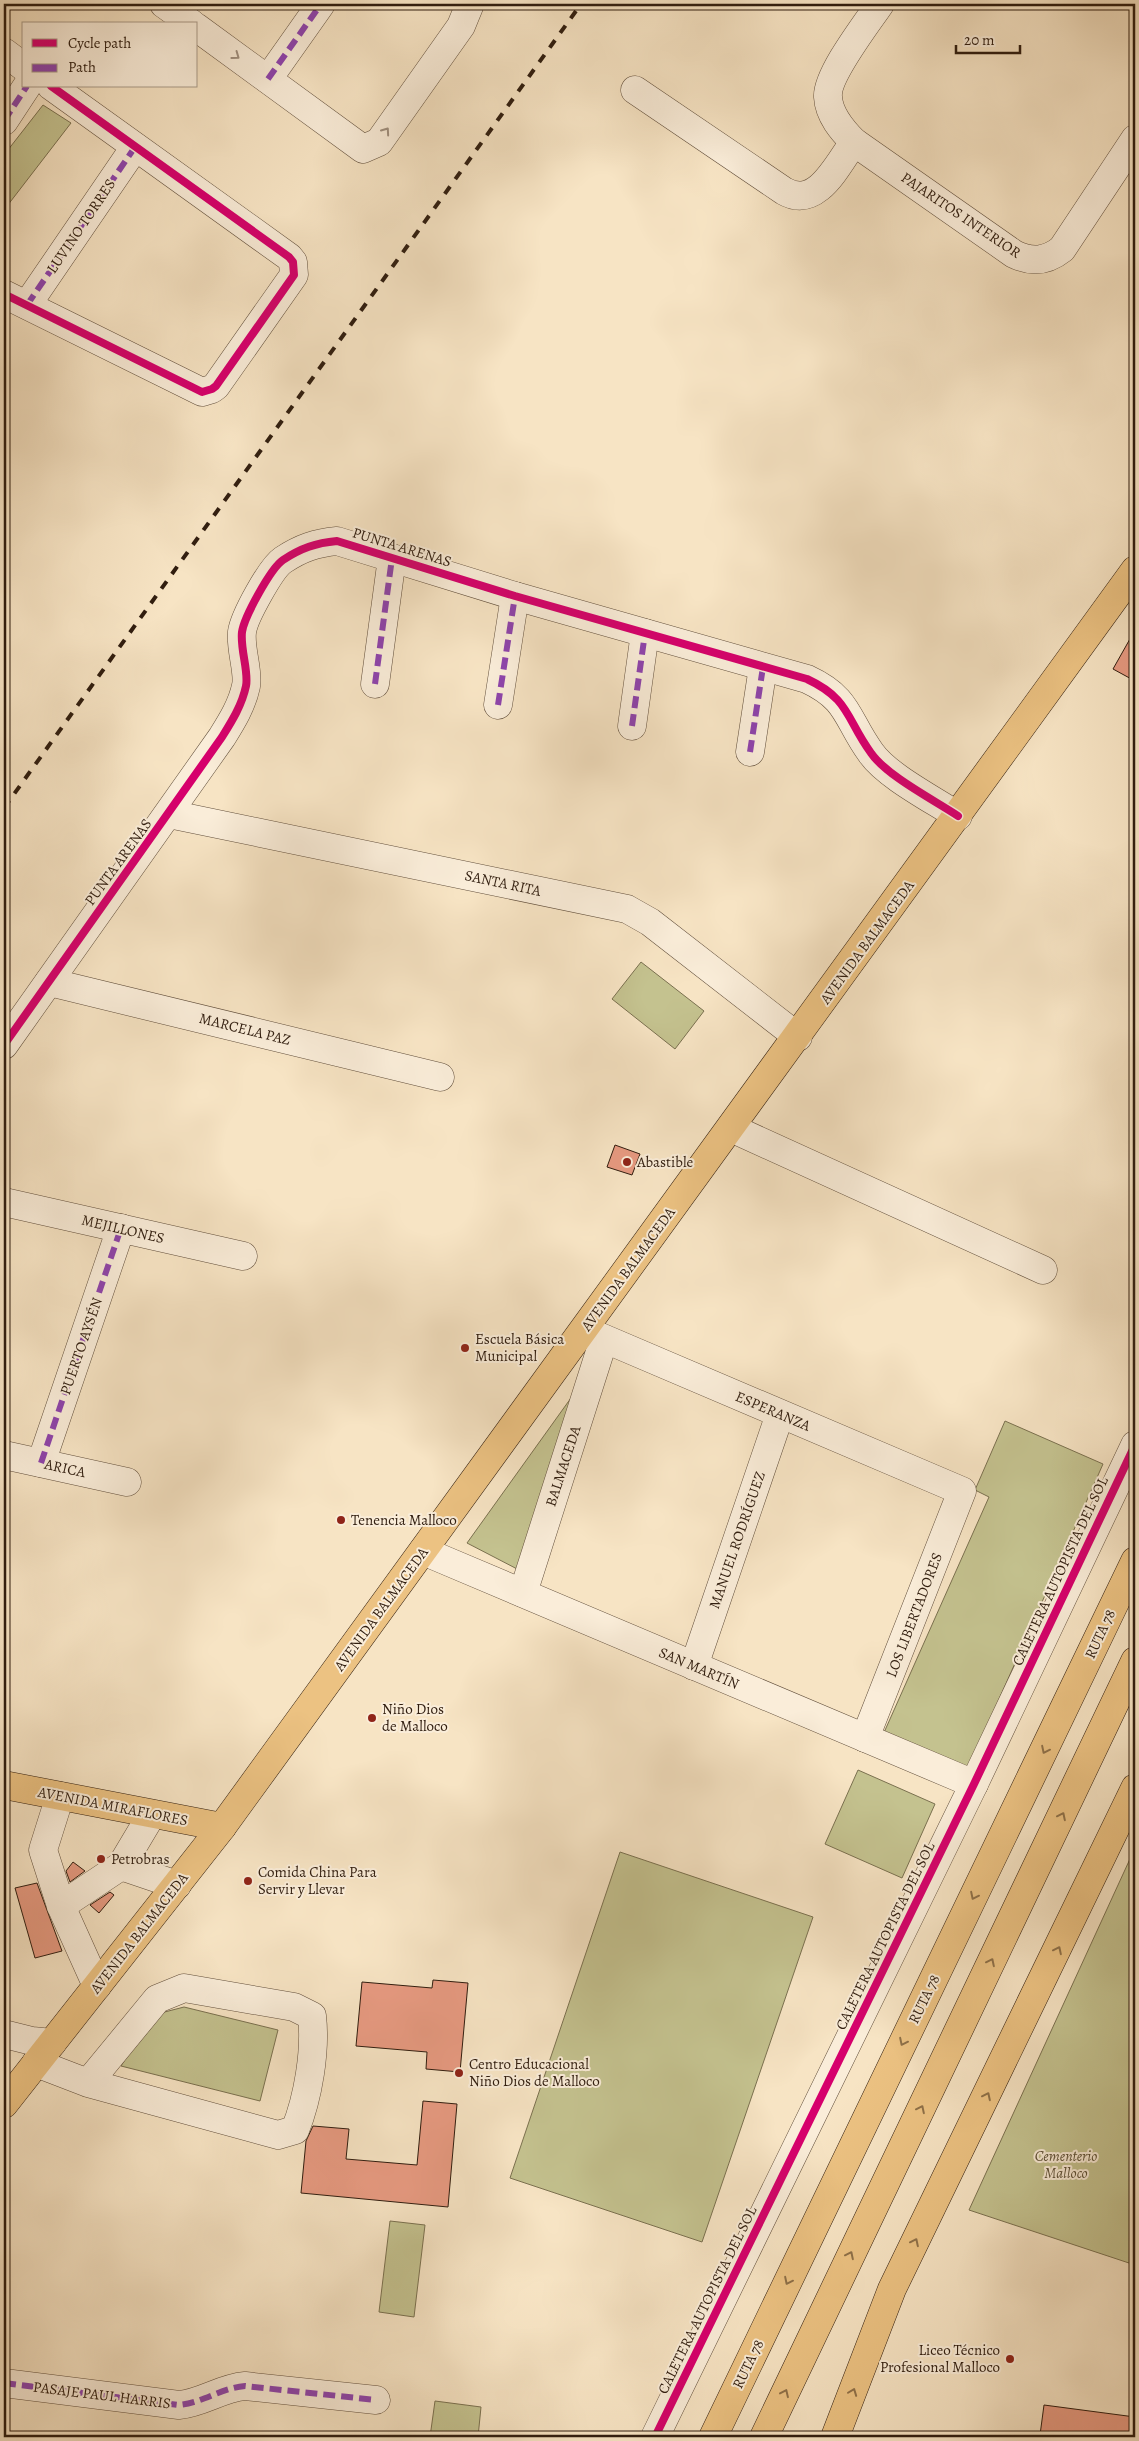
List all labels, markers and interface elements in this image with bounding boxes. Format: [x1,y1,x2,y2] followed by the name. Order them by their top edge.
[22,22,198,88] legend
[956,22,1020,54] scale bar
[964,30,995,50] text: 20 m
[68,33,131,53] text: Cycle path
[230,50,239,58] one-way arrow
[68,57,96,77] text: Path
[380,127,389,137] one-way arrow
[897,167,1026,263] street label: PAJARITOS INTERIOR
[42,175,120,277] street label: LUVINO TORRES
[350,522,454,572] street label: PUNTA ARENAS
[80,815,156,909] street label: PUNTA ARENAS
[463,865,543,901] street label: SANTA RITA
[815,876,919,1009] street label: AVENIDA BALMACEDA
[197,1008,293,1050] street label: MARCELA PAZ
[636,1152,694,1172] place label: Abastible
[621,1156,633,1168] marker: Abastible
[576,1203,680,1336] street label: AVENIDA BALMACEDA
[80,1210,166,1248] street label: MEJILLONES
[55,1294,107,1397] street label: PUERTO AYSÉN
[475,1329,564,1366] place label: Escuela Básica Municipal
[459,1342,471,1354] marker: Escuela Básica Municipal
[732,1386,814,1436] street label: ESPERANZA
[541,1423,586,1509] street label: BALMACEDA
[42,1454,88,1482] street label: ARICA
[704,1469,770,1611] street label: MANUEL RODRÍGUEZ
[1007,1473,1113,1669] street label: CALETERA AUTOPISTA DEL SOL
[351,1510,457,1530] place label: Tenencia Malloco
[335,1514,347,1526] marker: Tenencia Malloco
[329,1543,433,1676] street label: AVENIDA BALMACEDA
[881,1550,947,1680] street label: LOS LIBERTADORES
[1080,1606,1120,1662] street label: RUTA 78
[656,1642,742,1694] street label: SAN MARTÍN
[382,1699,448,1736] place label: Niño Dios de Malloco
[366,1712,378,1724] marker: Niño Dios de Malloco
[1041,1745,1051,1754] one-way arrow
[35,1781,190,1830] street label: AVENIDA MIRAFLORES
[1055,1812,1066,1821] one-way arrow
[831,1838,939,2033] street label: CALETERA AUTOPISTA DEL SOL
[111,1849,170,1869] place label: Petrobras
[95,1853,107,1865] marker: Petrobras
[258,1862,377,1899] place label: Comida China Para Servir y Llevar
[85,1868,193,1998] street label: AVENIDA BALMACEDA
[242,1875,254,1887] marker: Comida China Para Servir y Llevar
[970,1891,981,1900] one-way arrow
[1052,1946,1062,1955] one-way arrow
[985,1958,995,1967] one-way arrow
[904,1971,944,2027] street label: RUTA 78
[899,2037,909,2046] one-way arrow
[469,2054,600,2091] place label: Centro Educacional Niño Dios de Malloco
[453,2067,465,2079] marker: Centro Educacional Niño Dios de Malloco
[981,2093,991,2102] one-way arrow
[915,2105,925,2114] one-way arrow
[1035,2146,1097,2183] park label: Cementerio Malloco
[653,2202,761,2397] street label: CALETERA AUTOPISTA DEL SOL
[909,2238,919,2247] one-way arrow
[844,2251,855,2260] one-way arrow
[784,2275,794,2284] one-way arrow
[728,2336,768,2392] street label: RUTA 78
[880,2340,1000,2377] place label: Liceo Técnico Profesional Malloco
[1004,2353,1016,2365] marker: Liceo Técnico Profesional Malloco
[32,2377,172,2413] street label: PASAJE PAUL HARRIS
[847,2388,857,2397] one-way arrow
[779,2389,789,2398] one-way arrow

